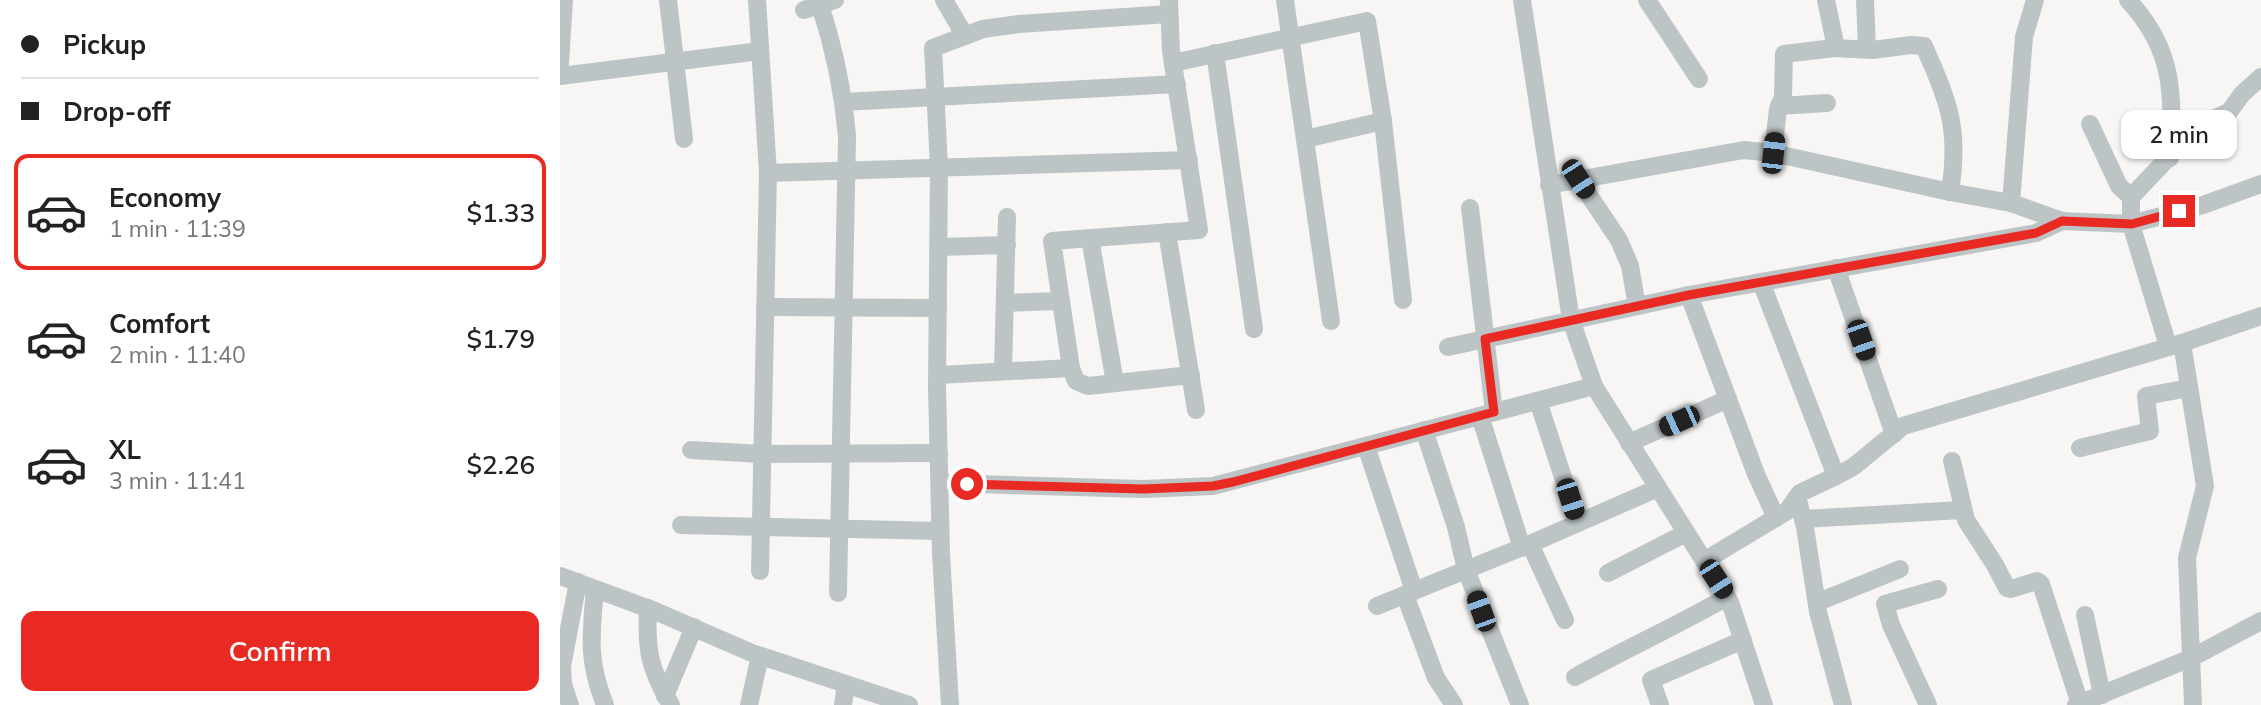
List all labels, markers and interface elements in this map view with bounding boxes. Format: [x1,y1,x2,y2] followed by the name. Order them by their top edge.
[63,28,146,61] text: Pickup
[63,95,170,128] text: Drop-off
[2121,110,2237,158] callout: 2 min
[2149,120,2209,149] text: 2 min
[1761,131,1786,175] car
[1558,156,1599,202] car
[25,181,88,244] icon: car
[109,181,221,214] text: Economy
[2163,195,2195,227] route end
[466,196,535,229] text: $1.33
[109,214,246,243] text: 1 min · 11:39
[25,307,88,370] icon: car
[109,307,210,340] text: Comfort
[1845,317,1878,363] car
[466,322,535,355] text: $1.79
[109,340,246,369] text: 2 min · 11:40
[1656,403,1703,439] car
[25,433,88,496] icon: car
[109,433,141,466] text: XL
[466,448,535,481] text: $2.26
[109,466,246,495] text: 3 min · 11:41
[951,468,983,500] route start
[1554,476,1587,522] car
[1696,556,1737,602] car
[1464,588,1499,634] car
[21,611,539,691] button: Confirm

